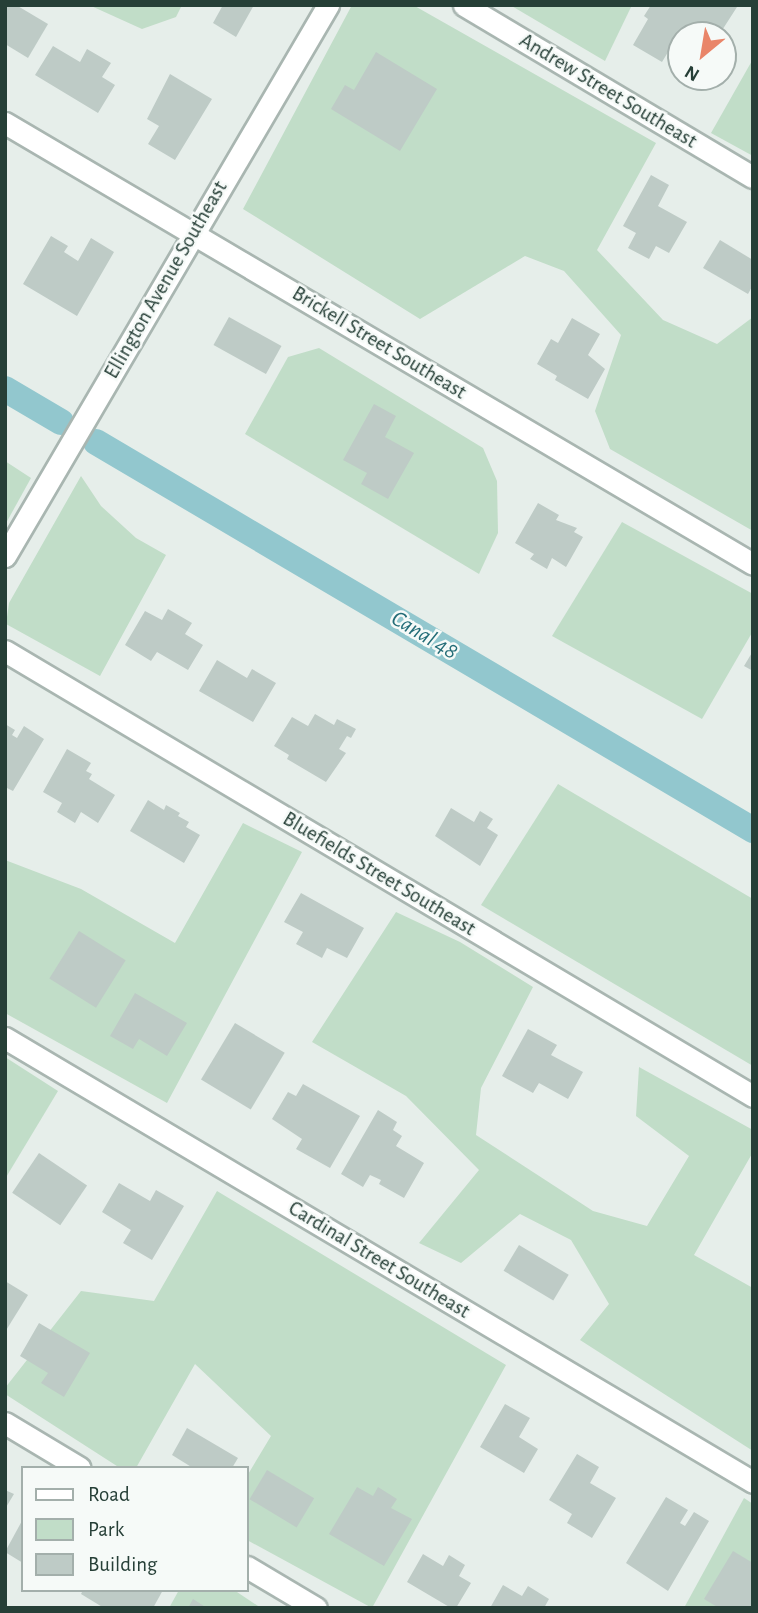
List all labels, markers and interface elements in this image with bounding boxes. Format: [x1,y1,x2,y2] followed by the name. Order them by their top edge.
[667,21,737,91] north arrow
[515,28,701,154] street label: Andrew Street Southeast
[682,61,703,84] text: N
[99,177,233,383] street label: Ellington Avenue Southeast
[287,281,471,405] street label: Brickell Street Southeast
[386,605,462,667] water label: Canal 48
[278,806,480,942] street label: Bluefields Street Southeast
[284,1196,474,1324] street label: Cardinal Street Southeast
[21,1466,248,1592] legend
[88,1484,130,1505] text: Road
[88,1519,124,1540] text: Park
[88,1554,157,1575] text: Building

